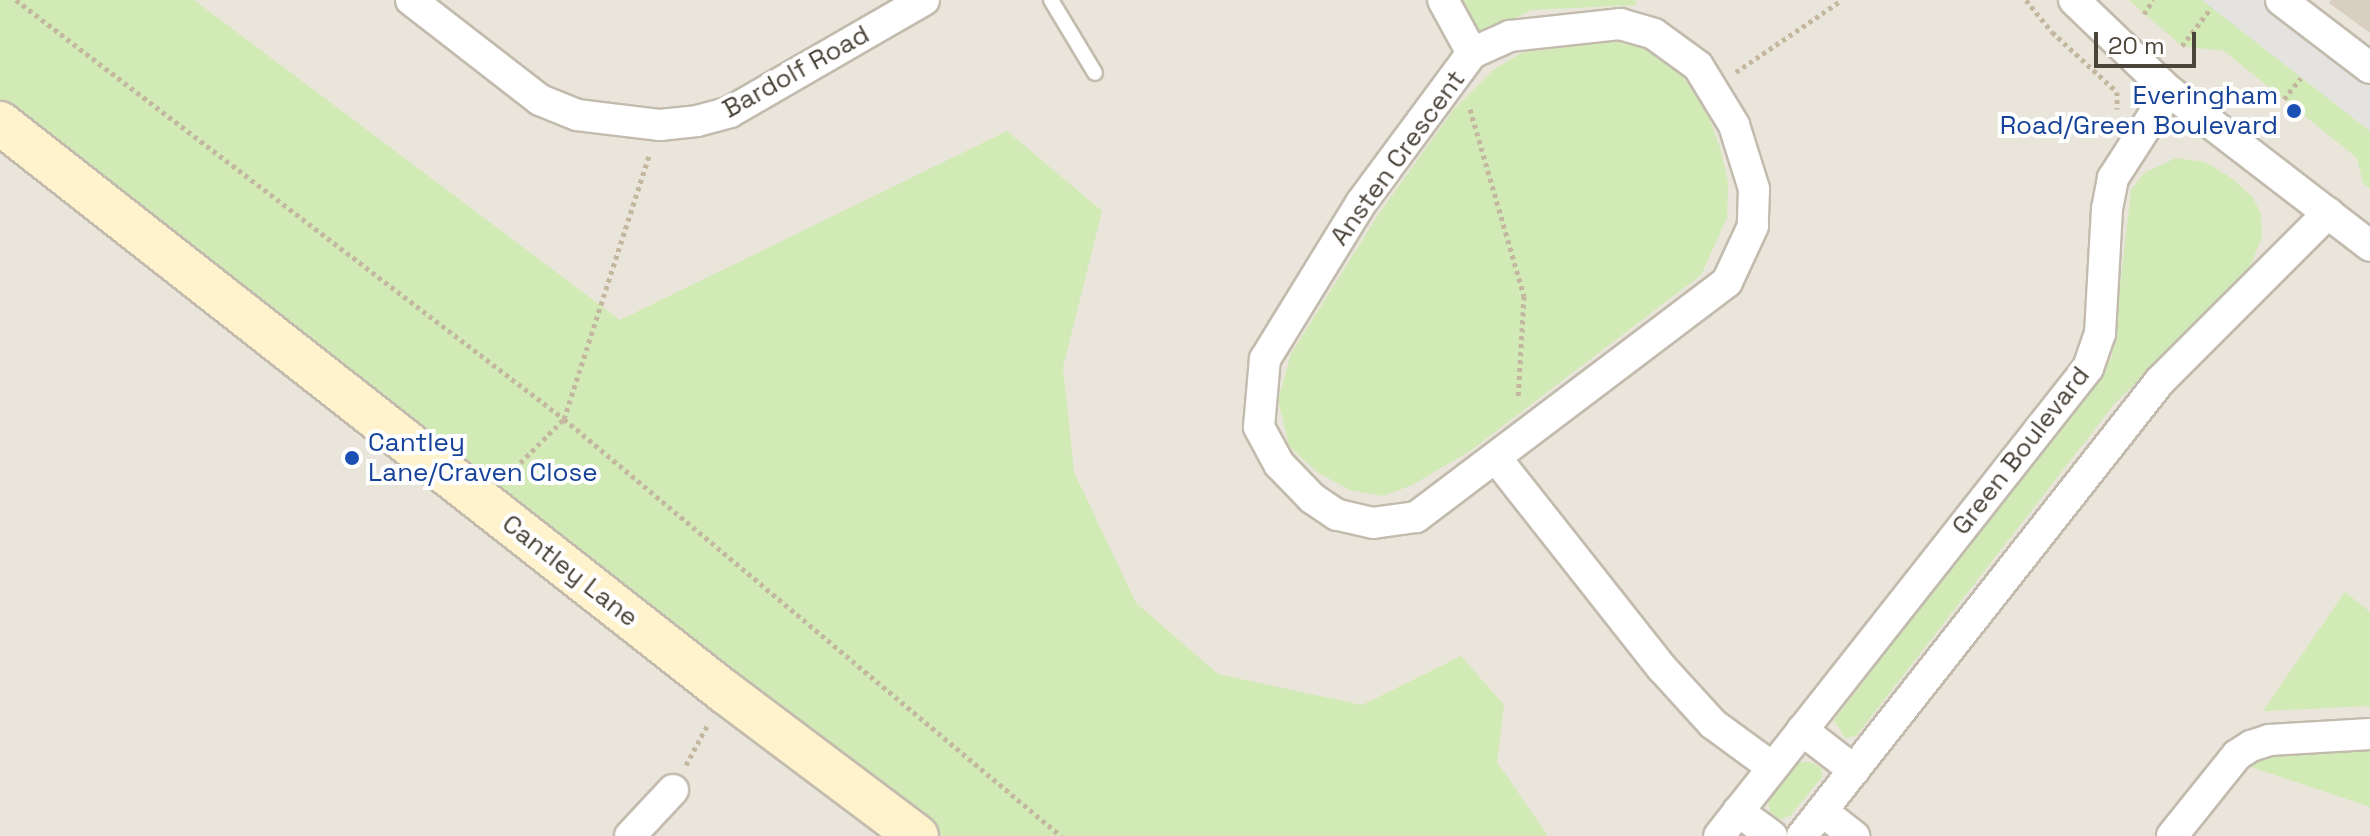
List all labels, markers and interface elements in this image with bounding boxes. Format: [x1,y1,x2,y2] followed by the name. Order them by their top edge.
[2098,16,2200,66] scale bar
[717,19,875,125] street label: Bardolf Road
[2108,30,2165,61] text: 20 m
[1324,64,1472,252] street label: Ansten Crescent
[2000,80,2278,142] place label: Everingham Road/Green Boulevard
[2285,102,2303,120] marker: Everingham Road/Green Boulevard
[1946,361,2096,541] street label: Green Boulevard
[368,427,598,488] place label: Cantley Lane/Craven Close
[343,449,361,467] marker: Cantley Lane/Craven Close
[496,508,644,634] street label: Cantley Lane

